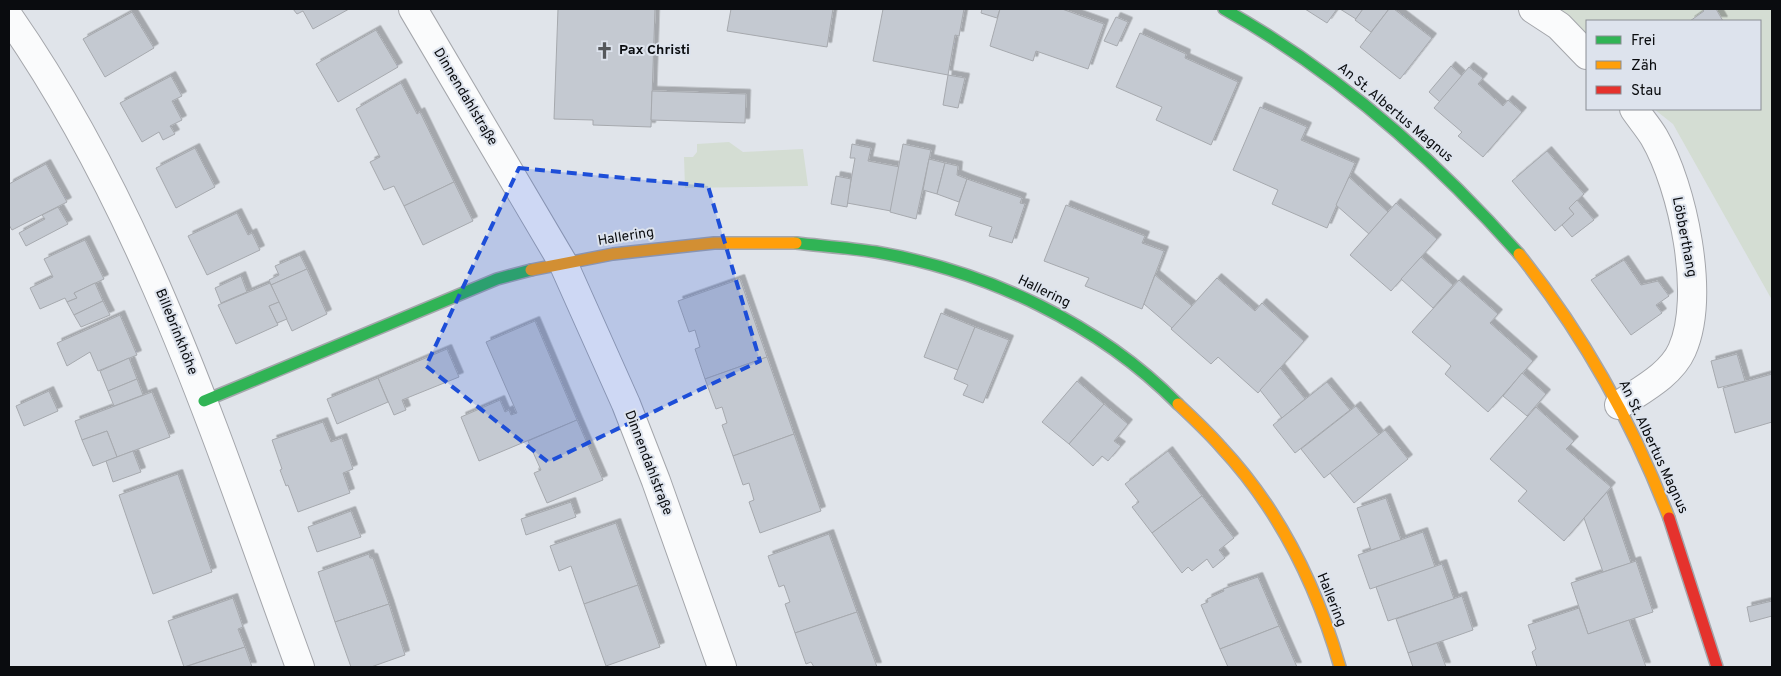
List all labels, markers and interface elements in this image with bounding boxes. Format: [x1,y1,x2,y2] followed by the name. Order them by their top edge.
[1586,20,1761,110] legend
[1631,32,1656,51] text: Frei
[595,40,615,60] church icon: Pax Christi
[619,42,690,59] place label: Pax Christi
[429,45,501,149] street label: Dinnendahlstraße
[1631,57,1657,76] text: Zäh
[1334,60,1456,166] street label: An St. Albertus Magnus
[1631,82,1662,101] text: Stau
[1668,195,1700,279] street label: Löbberthang
[597,224,655,250] street label: Hallering
[1015,272,1073,312] street label: Hallering
[151,286,201,378] street label: Billebrinkhöhe
[1614,377,1692,517] street label: An St. Albertus Magnus
[620,408,676,518] street label: Dinnendahlstraße
[1313,571,1349,629] street label: Hallering

